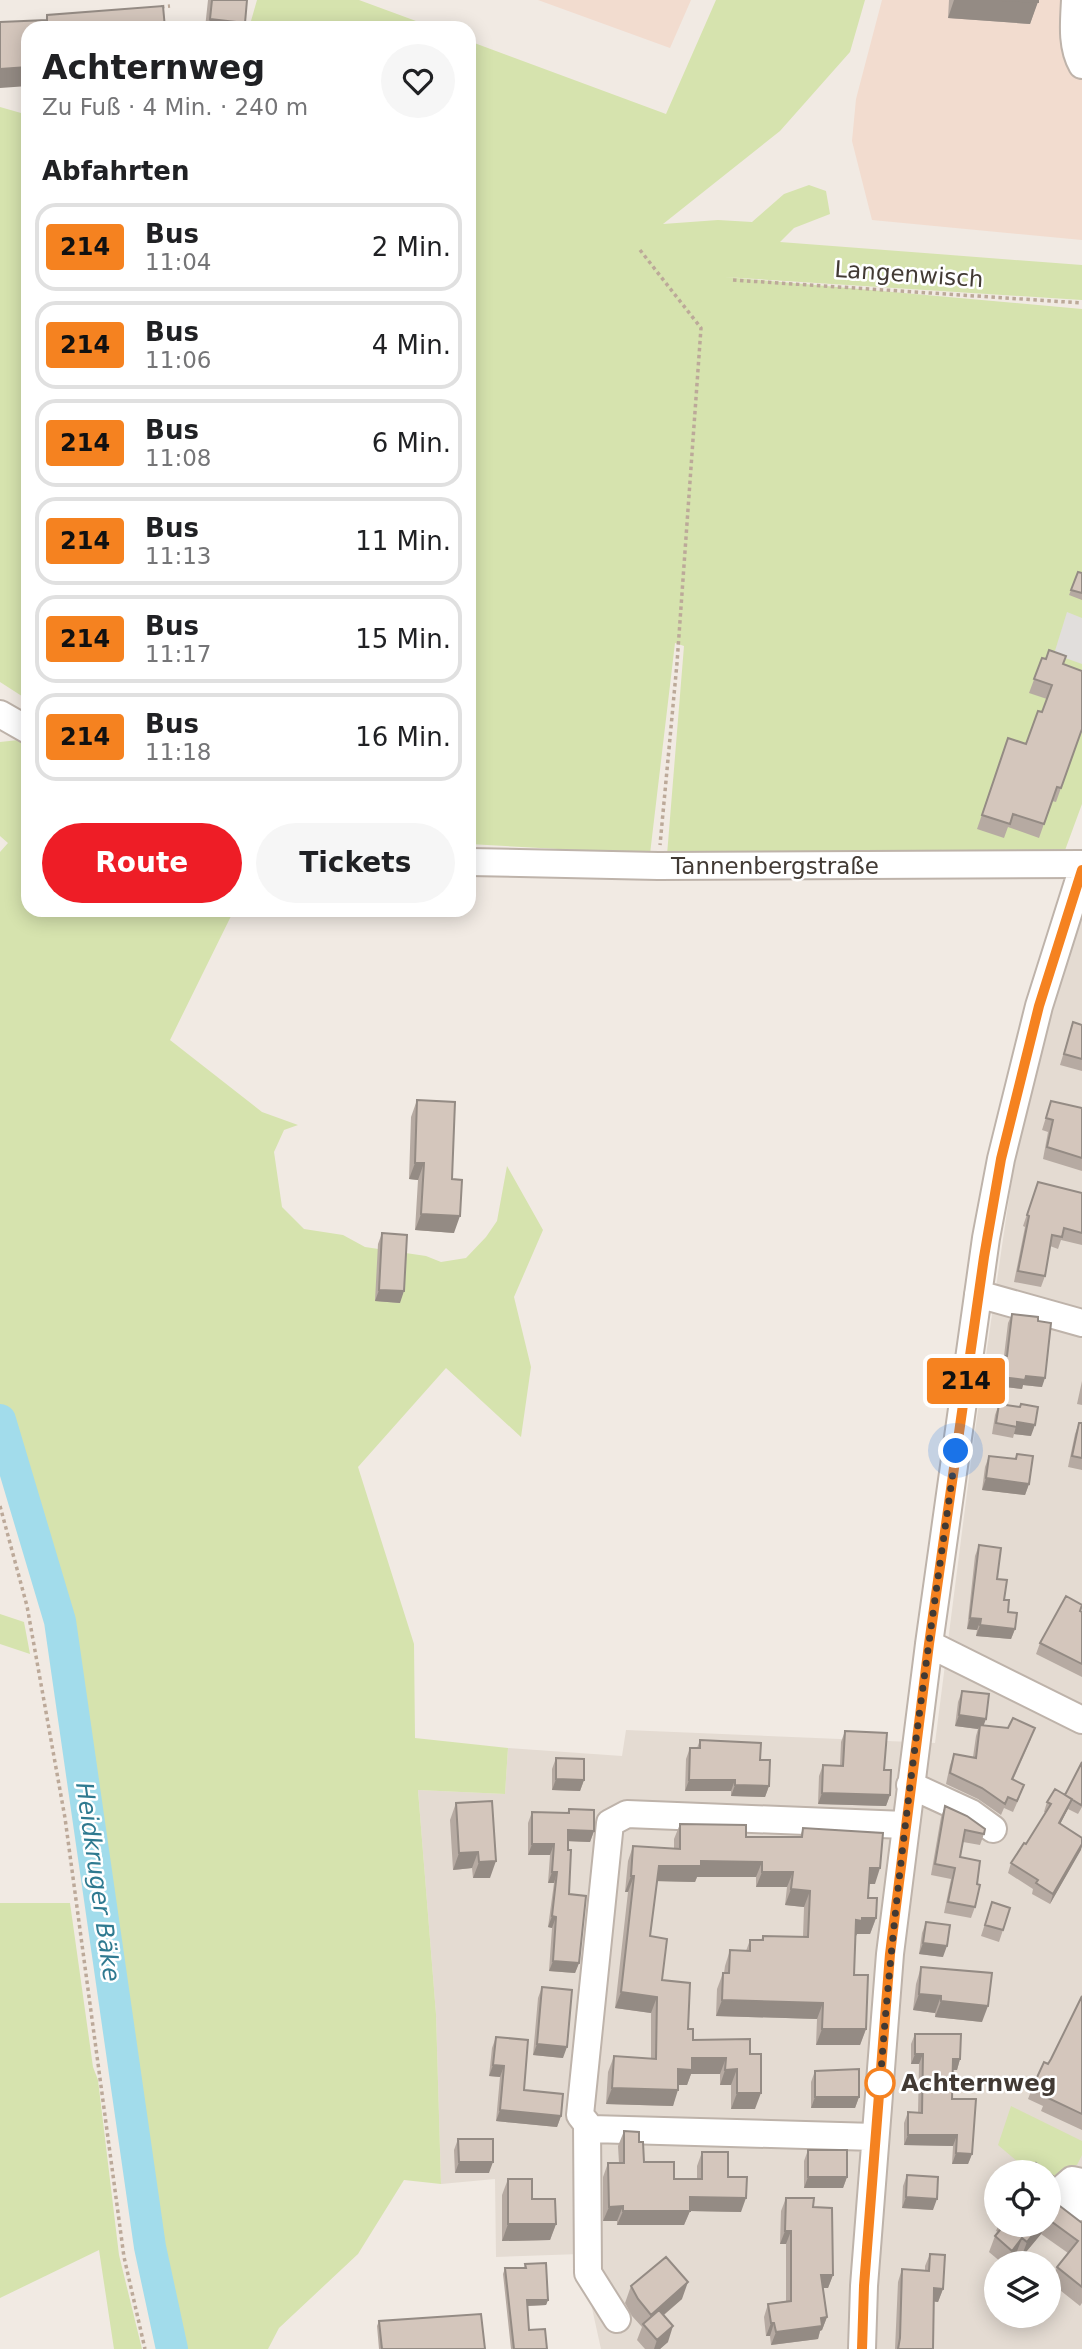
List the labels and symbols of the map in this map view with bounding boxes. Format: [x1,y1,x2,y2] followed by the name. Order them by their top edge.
[834,256,984,292] street label: Langenwisch
[670,853,879,879] street label: Tannenbergstraße
[926,1358,1006,1404] line badge: 214
[938,1433,973,1468] your location
[70,1781,126,1983] water label: Heidkruger Bäke
[865,2068,895,2098] marker: Achternweg
[901,2070,1056,2096] place label: Achternweg

